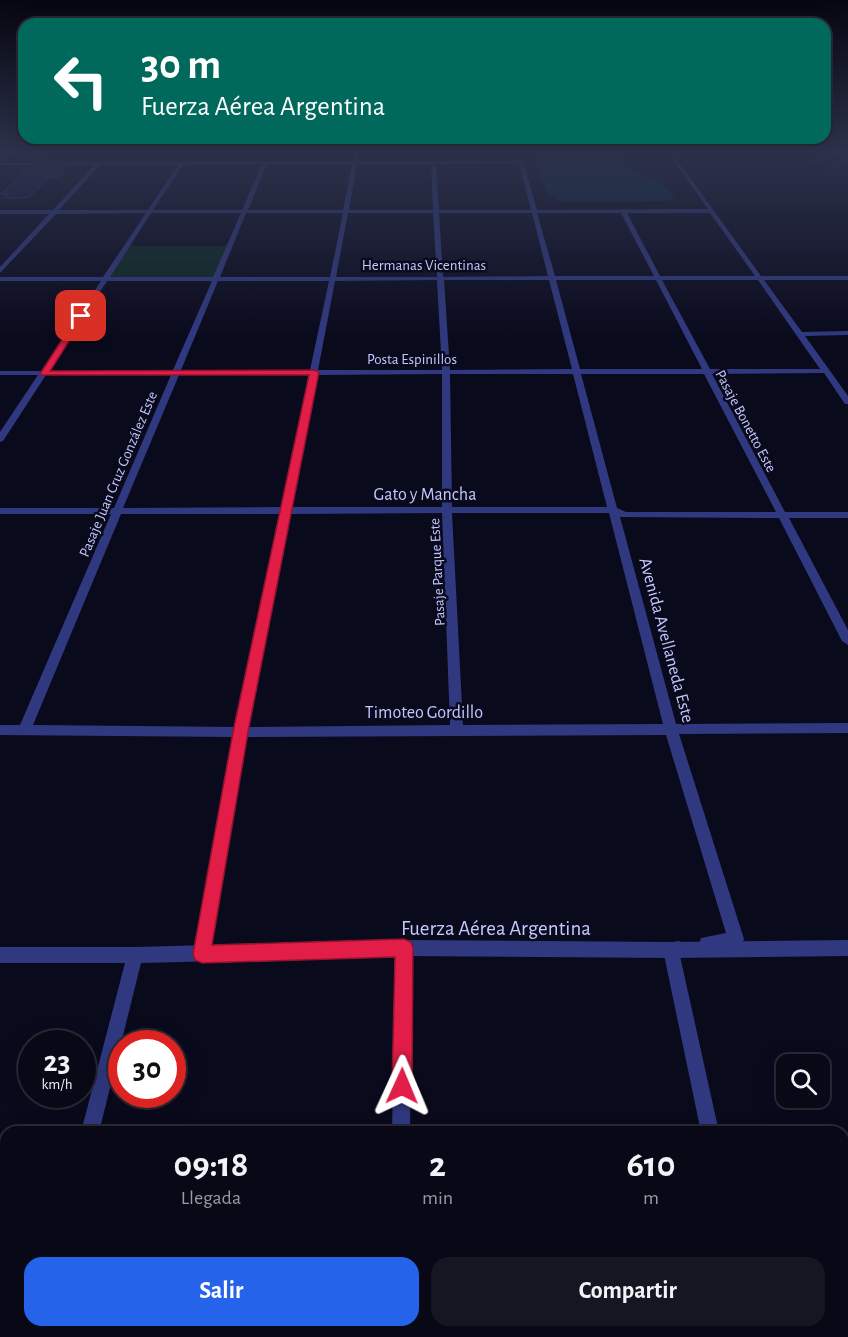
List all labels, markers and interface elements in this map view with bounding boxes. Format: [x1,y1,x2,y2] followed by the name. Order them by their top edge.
[42,42,120,120] icon: left
[141,44,221,86] text: 30 m
[141,93,385,120] text: Fuerza Aérea Argentina
[362,258,486,273] street label: Hermanas Vicentinas
[55,290,106,341] pin
[64,299,97,332] icon: arrive
[367,352,457,367] street label: Posta Espinillos
[712,368,779,475] street label: Pasaje Bonetto Este
[77,389,160,559] street label: Pasaje Juan Cruz González Este
[374,486,476,504] street label: Gato y Mancha
[427,517,448,626] street label: Pasaje Parque Este
[635,556,697,725] street label: Avenida Avellaneda Este
[365,704,483,722] street label: Timoteo Gordillo
[401,918,591,939] street label: Fuerza Aérea Argentina
[108,1030,186,1108] speed limit sign: 30
[43,1047,71,1077] text: 23
[370,1054,434,1118] position arrow
[776,1054,830,1108] map controls
[776,1054,830,1108] button: search
[42,1077,72,1092] text: km/h
[173,1147,249,1183] text: 09:18
[429,1147,446,1183] text: 2
[626,1147,676,1183] text: 610
[181,1188,241,1208] text: Llegada
[422,1188,453,1208] text: min
[643,1188,659,1208] text: m
[24,1257,419,1326] button: Salir
[431,1257,825,1326] button: Compartir

